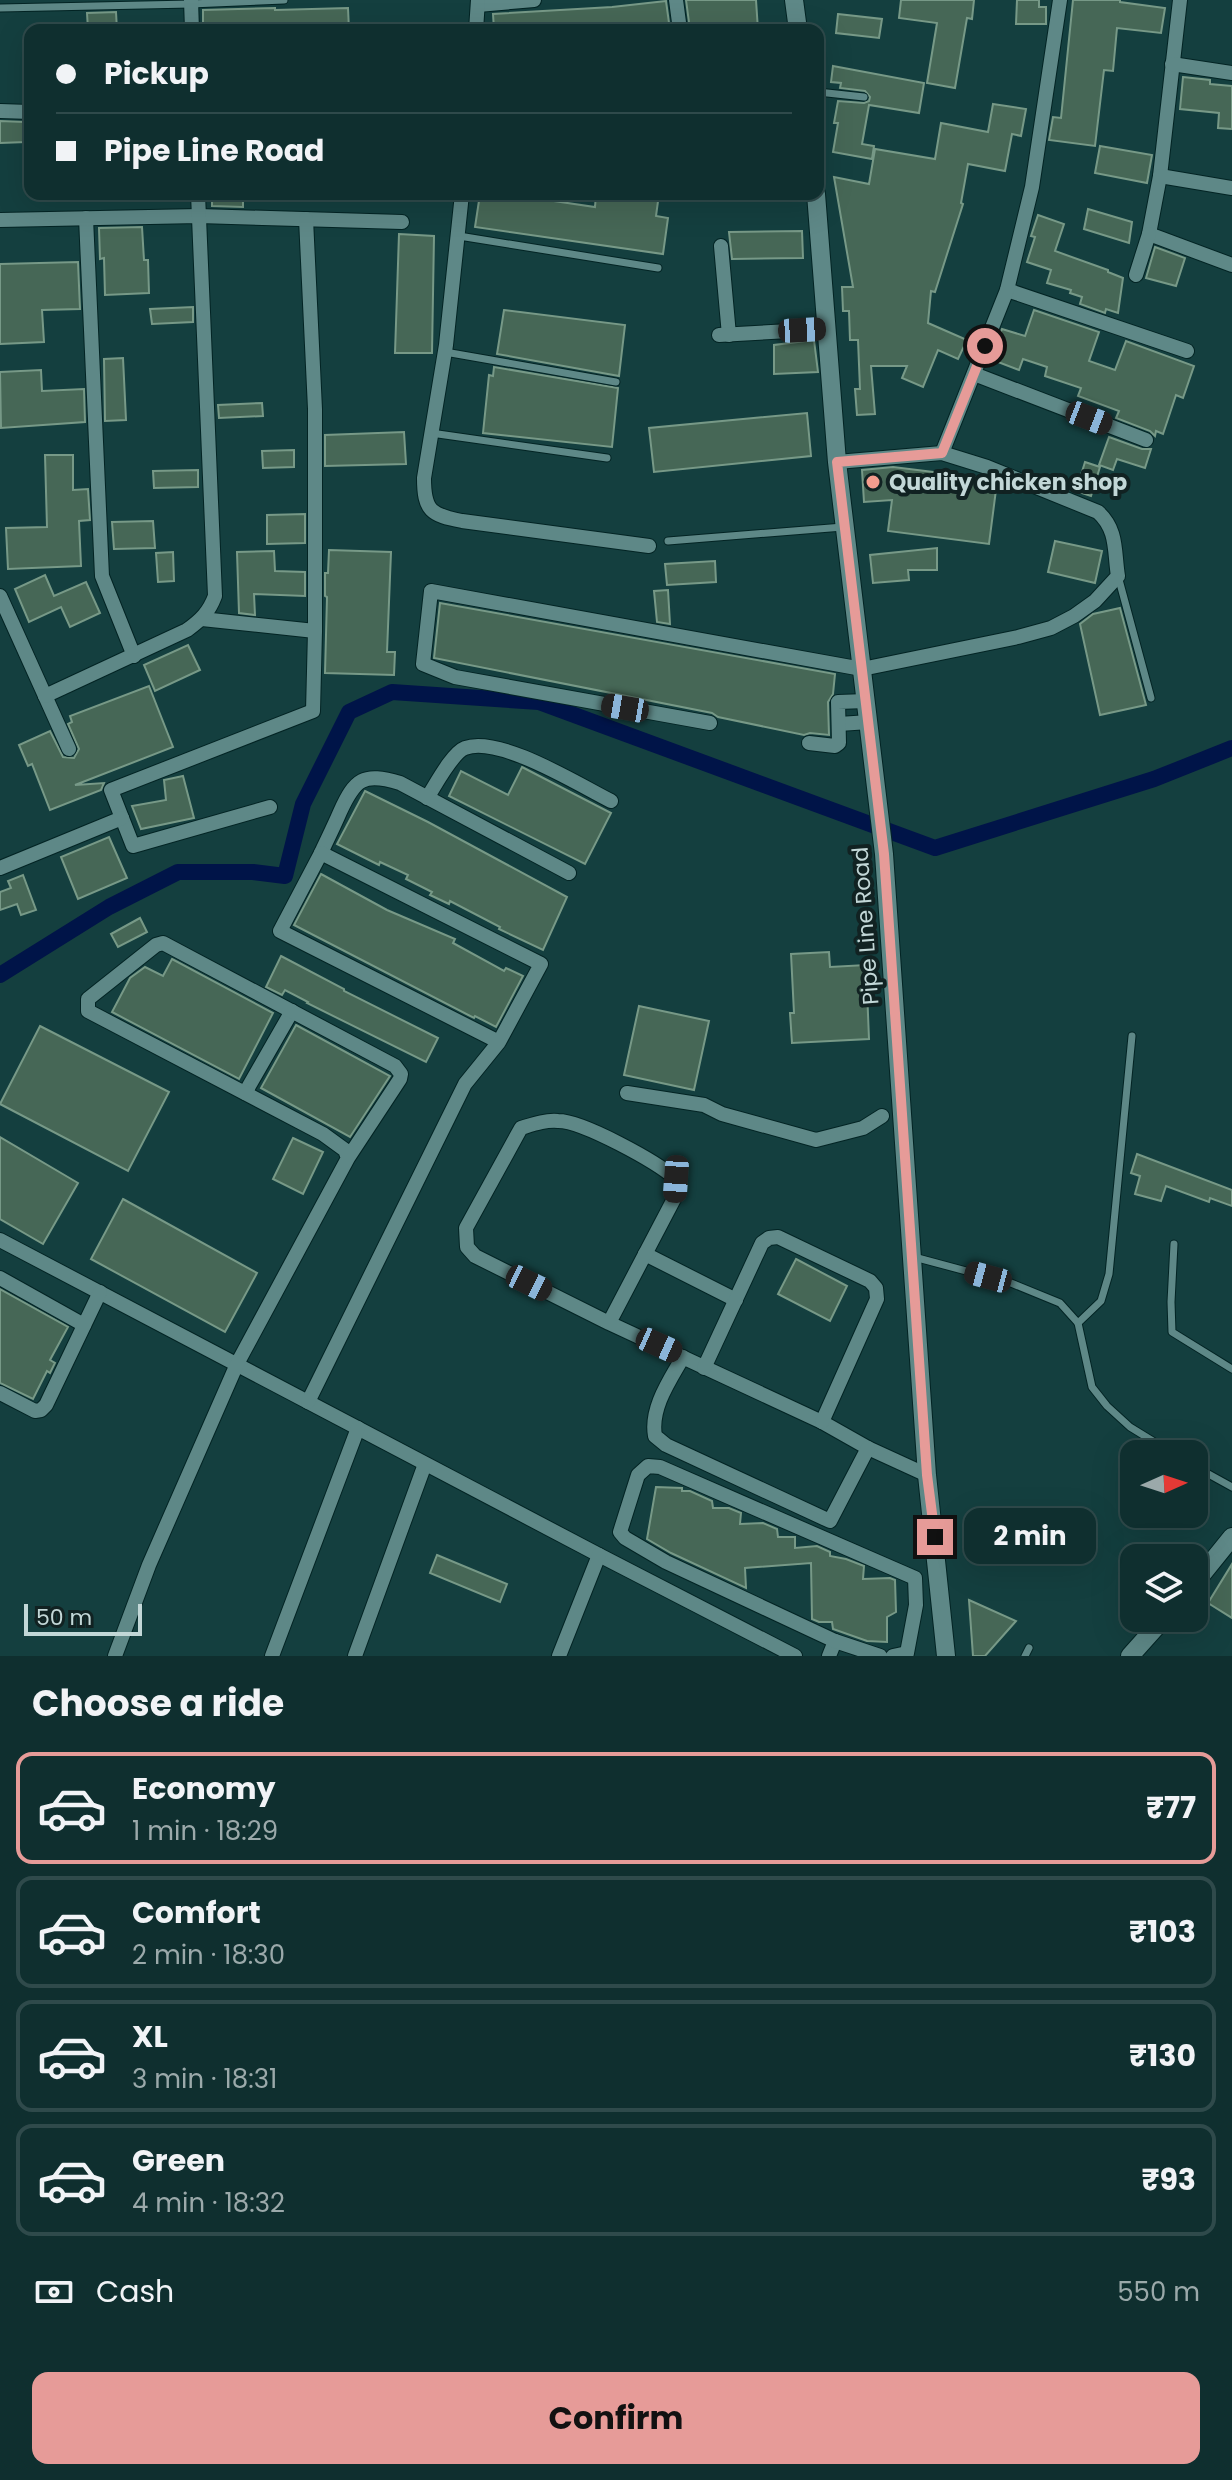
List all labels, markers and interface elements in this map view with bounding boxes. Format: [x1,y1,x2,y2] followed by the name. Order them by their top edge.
[104,52,209,95] text: Pickup
[104,129,324,172] text: Pipe Line Road
[777,317,827,343] car
[967,328,1003,364] route start
[1062,398,1116,438] car
[889,467,1127,498] place label: Quality chicken shop
[864,473,882,491] marker: Quality chicken shop
[599,692,651,724] car
[845,846,886,1006] street label: Pipe Line Road
[662,1154,690,1204] car
[962,1259,1014,1295] car
[502,1262,556,1304] car
[632,1324,686,1366] car
[1120,1440,1208,1528] north arrow
[1120,1440,1208,1632] map controls
[963,1509,1095,1565] callout: 2 min
[993,1518,1067,1554] text: 2 min
[917,1519,953,1555] route end
[1120,1544,1208,1632] button: layers
[24,1600,142,1636] scale bar
[36,1602,92,1633] text: 50 m
[32,1678,284,1729] text: Choose a ride
[132,1767,276,1810] text: Economy
[36,1772,108,1844] icon: car
[1146,1786,1196,1829] text: ₹77
[132,1813,278,1849] text: 1 min · 18:29
[132,1891,261,1934] text: Comfort
[36,1896,108,1968] icon: car
[1129,1910,1196,1953] text: ₹103
[132,1937,285,1973] text: 2 min · 18:30
[132,2015,168,2058] text: XL
[36,2020,108,2092] icon: car
[1129,2034,1196,2077] text: ₹130
[132,2061,277,2097] text: 3 min · 18:31
[132,2139,225,2182] text: Green
[36,2144,108,2216] icon: car
[1141,2158,1196,2201] text: ₹93
[132,2185,285,2221] text: 4 min · 18:32
[32,2270,76,2314] icon: cash
[96,2270,174,2313] text: Cash
[1117,2274,1200,2310] text: 550 m
[32,2372,1200,2464] button: Confirm

